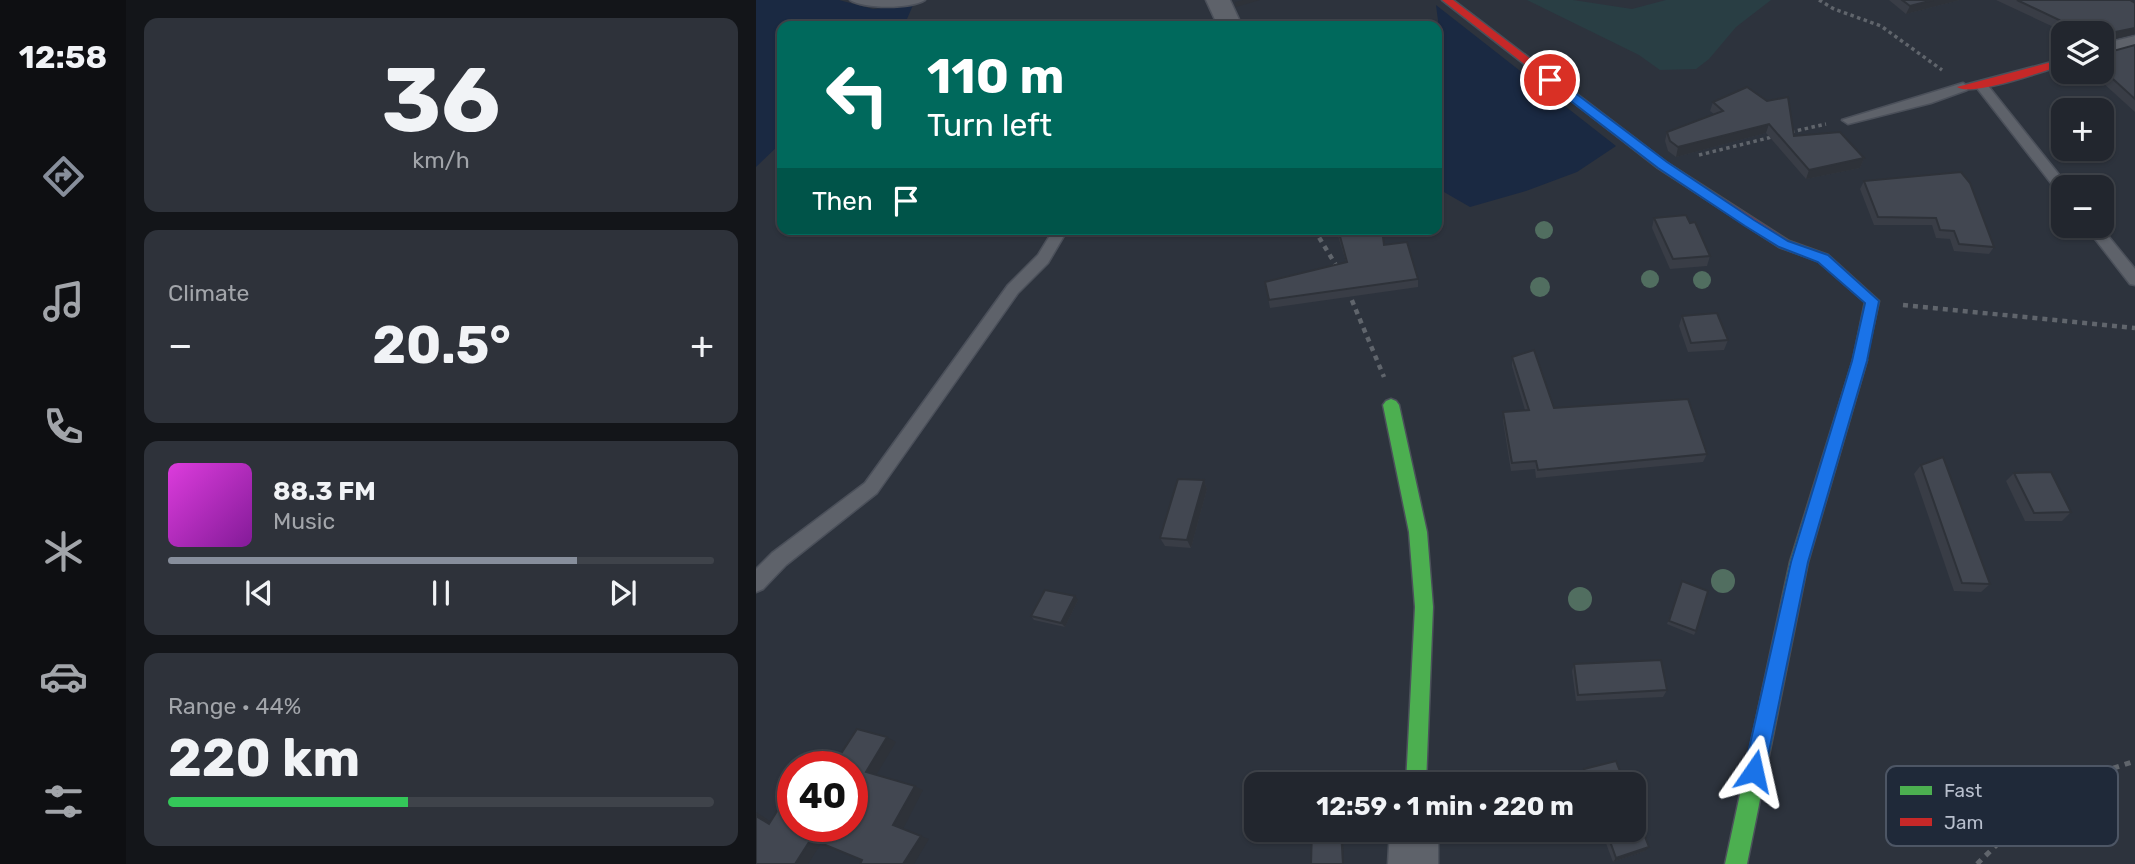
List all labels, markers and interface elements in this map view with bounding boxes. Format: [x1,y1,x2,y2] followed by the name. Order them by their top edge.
[2051,21,2114,238] map controls
[2051,21,2114,84] button: layers
[19,38,107,76] text: 12:58
[381,46,501,154] text: 36
[927,47,1064,105] text: 110 m
[812,49,903,140] icon: left
[1520,50,1580,110] pin
[1531,61,1569,99] icon: arrive
[2051,98,2114,161] button: +
[927,106,1052,144] text: Turn left
[412,146,470,174] text: km/h
[39,152,88,201] icon: directions
[2051,175,2114,238] button: −
[887,182,925,220] icon: arrive
[812,186,873,217] text: Then
[39,277,88,326] icon: music
[168,279,249,307] text: Climate
[372,314,511,376] text: 20.5°
[168,322,193,368] text: −
[690,322,714,368] text: +
[39,402,88,451] icon: phone
[273,476,376,507] text: 88.3 FM
[273,507,335,535] text: Music
[39,527,88,576] icon: climate
[240,574,278,612] icon: previous
[422,574,460,612] icon: pause
[604,574,642,612] icon: next
[39,652,88,701] icon: car
[168,692,301,720] text: Range · 44%
[168,727,360,789] text: 220 km
[1717,734,1791,808] position arrow
[777,751,868,842] speed limit sign: 40
[1886,766,2118,846] legend
[39,777,88,826] icon: filters
[1944,779,1983,802] text: Fast
[1316,791,1574,822] text: 12:59 · 1 min · 220 m
[1944,811,1983,834] text: Jam

